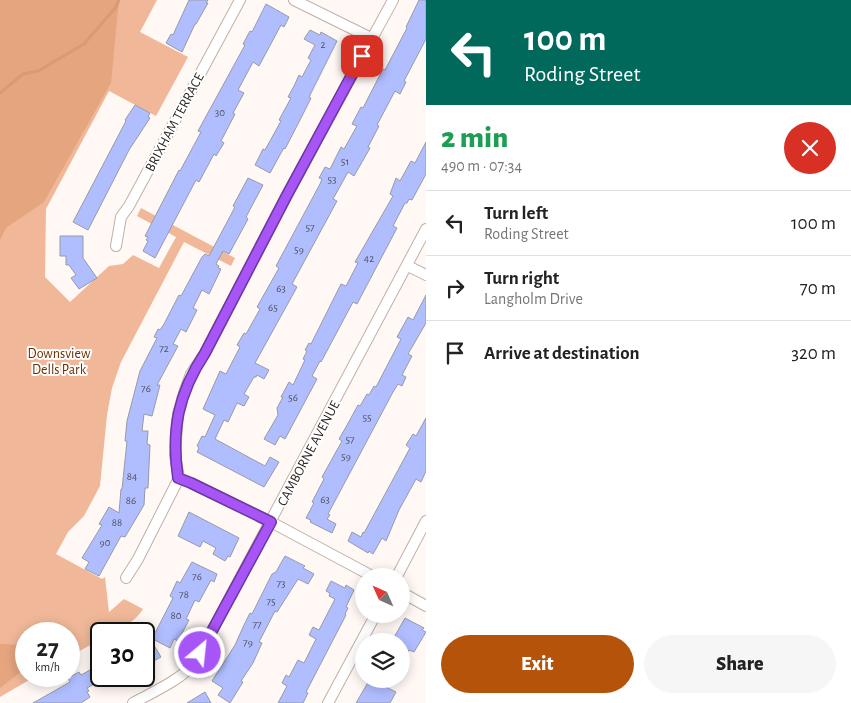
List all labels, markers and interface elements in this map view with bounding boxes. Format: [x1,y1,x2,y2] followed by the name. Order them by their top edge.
[441,20,506,85] icon: left
[524,22,607,57] text: 100 m
[341,35,383,77] pin
[320,39,326,50] house number: 2
[348,42,376,70] icon: arrive
[524,63,640,85] text: Roding Street
[143,71,207,174] street label: BRIXHAM TERRACE
[215,107,225,118] house number: 30
[784,122,836,174] button: close
[441,123,508,153] text: 2 min
[341,156,349,167] house number: 51
[441,158,522,174] text: 490 m · 07:34
[327,174,337,185] house number: 53
[484,204,548,223] text: Turn left
[441,209,469,237] icon: left
[791,214,836,233] text: 100 m
[305,222,315,233] house number: 57
[484,226,569,242] text: Roding Street
[294,244,304,255] house number: 59
[364,253,374,264] house number: 42
[484,269,559,288] text: Turn right
[441,274,469,302] icon: right
[800,279,836,298] text: 70 m
[276,283,286,294] house number: 63
[484,291,583,307] text: Langholm Drive
[268,302,278,313] house number: 65
[441,339,469,367] icon: arrive
[159,343,169,354] house number: 72
[484,344,640,363] text: Arrive at destination
[791,344,836,363] text: 320 m
[28,347,91,377] park label: Downsview Dells Park
[141,383,151,394] house number: 76
[288,392,298,403] house number: 56
[275,398,343,508] street label: CAMBORNE AVENUE
[362,412,372,423] house number: 55
[345,434,355,445] house number: 57
[341,451,351,462] house number: 59
[127,471,137,482] house number: 84
[320,494,330,505] house number: 63
[126,495,136,506] house number: 86
[112,517,122,528] house number: 88
[100,537,111,548] house number: 90
[355,568,410,622] north arrow
[355,568,410,688] map controls
[192,571,202,582] house number: 76
[276,578,286,589] house number: 73
[179,589,189,600] house number: 78
[266,596,276,607] house number: 75
[170,610,182,621] house number: 80
[252,619,262,630] house number: 77
[90,622,155,687] speed limit sign: 30
[173,626,225,678] position arrow
[355,633,410,688] button: layers
[441,635,634,693] button: Exit
[644,635,836,693] button: Share
[36,636,59,661] text: 27
[243,637,253,648] house number: 79
[35,661,60,673] text: km/h

